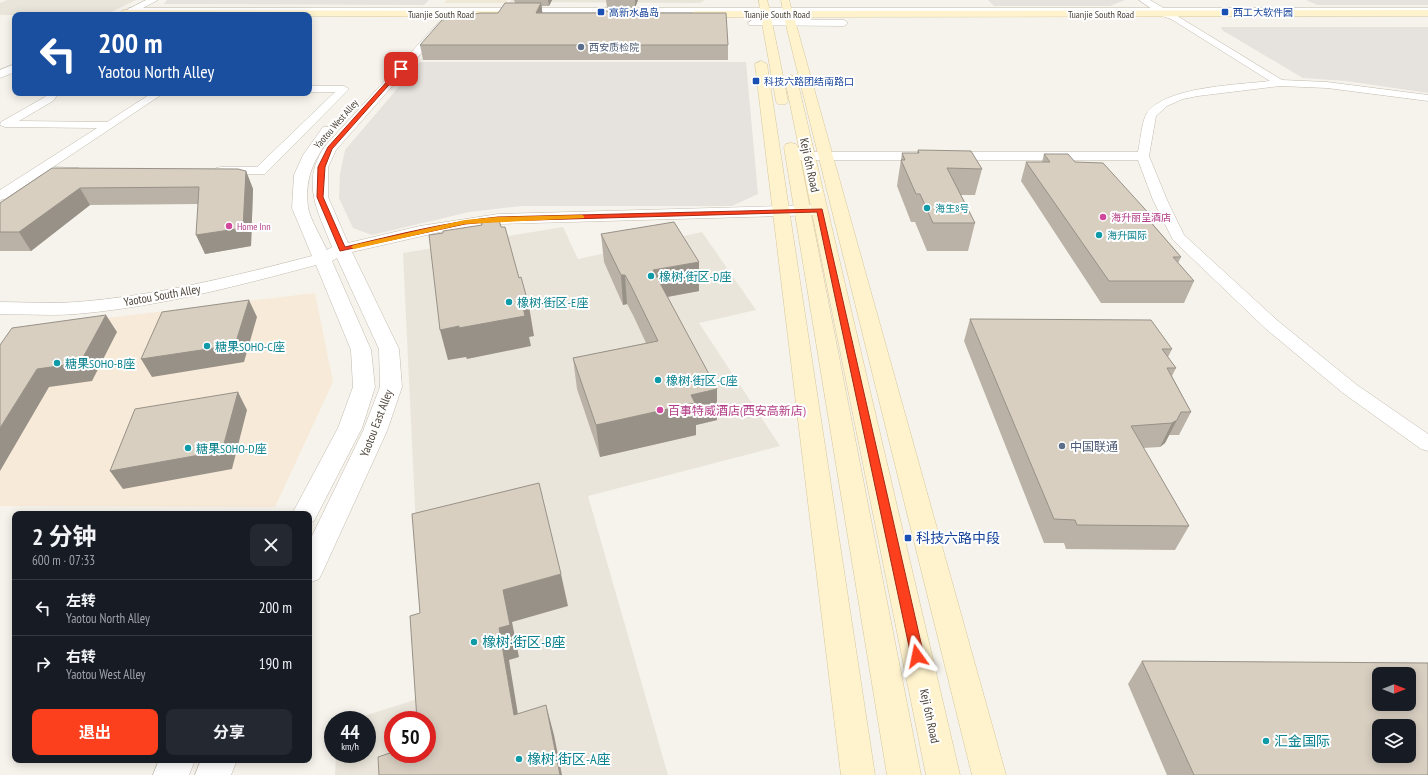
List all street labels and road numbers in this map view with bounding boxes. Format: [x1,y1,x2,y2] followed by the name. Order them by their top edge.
[408,8,474,21] street label: Tuanjie South Road
[744,8,810,21] street label: Tuanjie South Road
[1068,8,1134,21] street label: Tuanjie South Road
[311,96,361,151] street label: Yaotou West Alley
[797,136,823,194] street label: Keji 6th Road
[122,281,202,309] street label: Yaotou South Alley
[356,387,396,459] street label: Yaotou East Alley
[917,687,943,745] street label: Keji 6th Road

